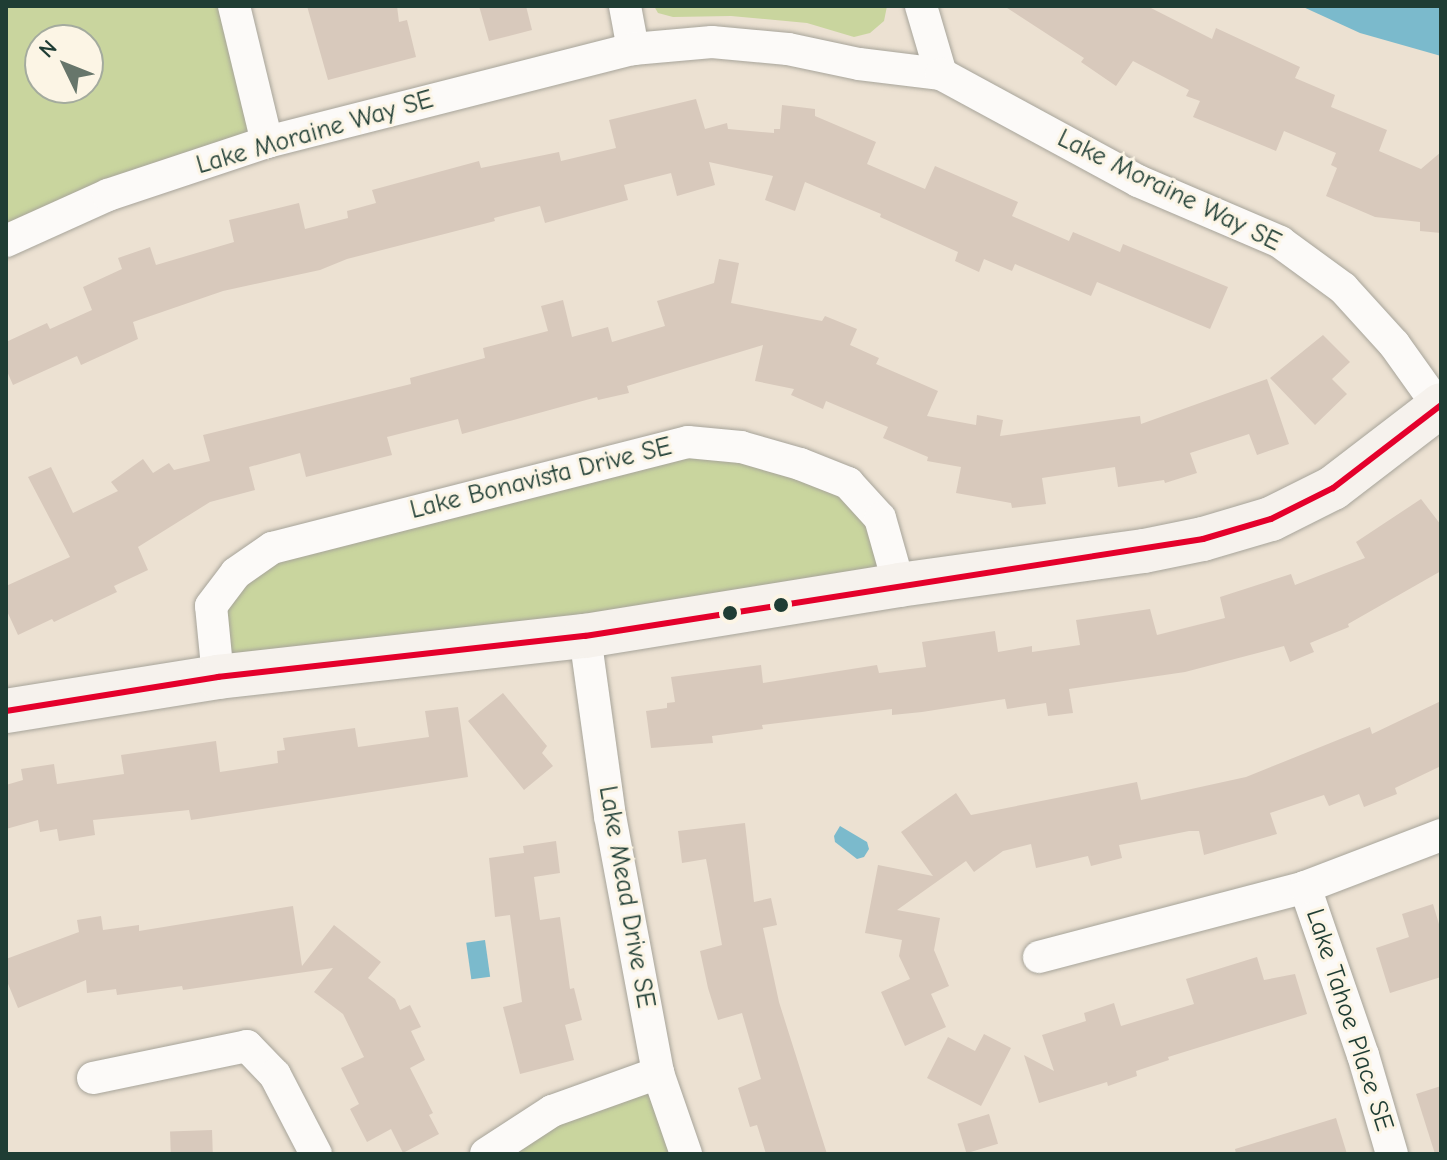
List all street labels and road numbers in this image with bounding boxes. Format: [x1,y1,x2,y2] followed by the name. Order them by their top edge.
[193,84,437,182] street label: Lake Moraine Way SE
[1052,123,1286,259] street label: Lake Moraine Way SE
[407,431,675,527] street label: Lake Bonavista Drive SE
[591,783,661,1011] street label: Lake Mead Drive SE
[1298,905,1400,1135] street label: Lake Tahoe Place SE

